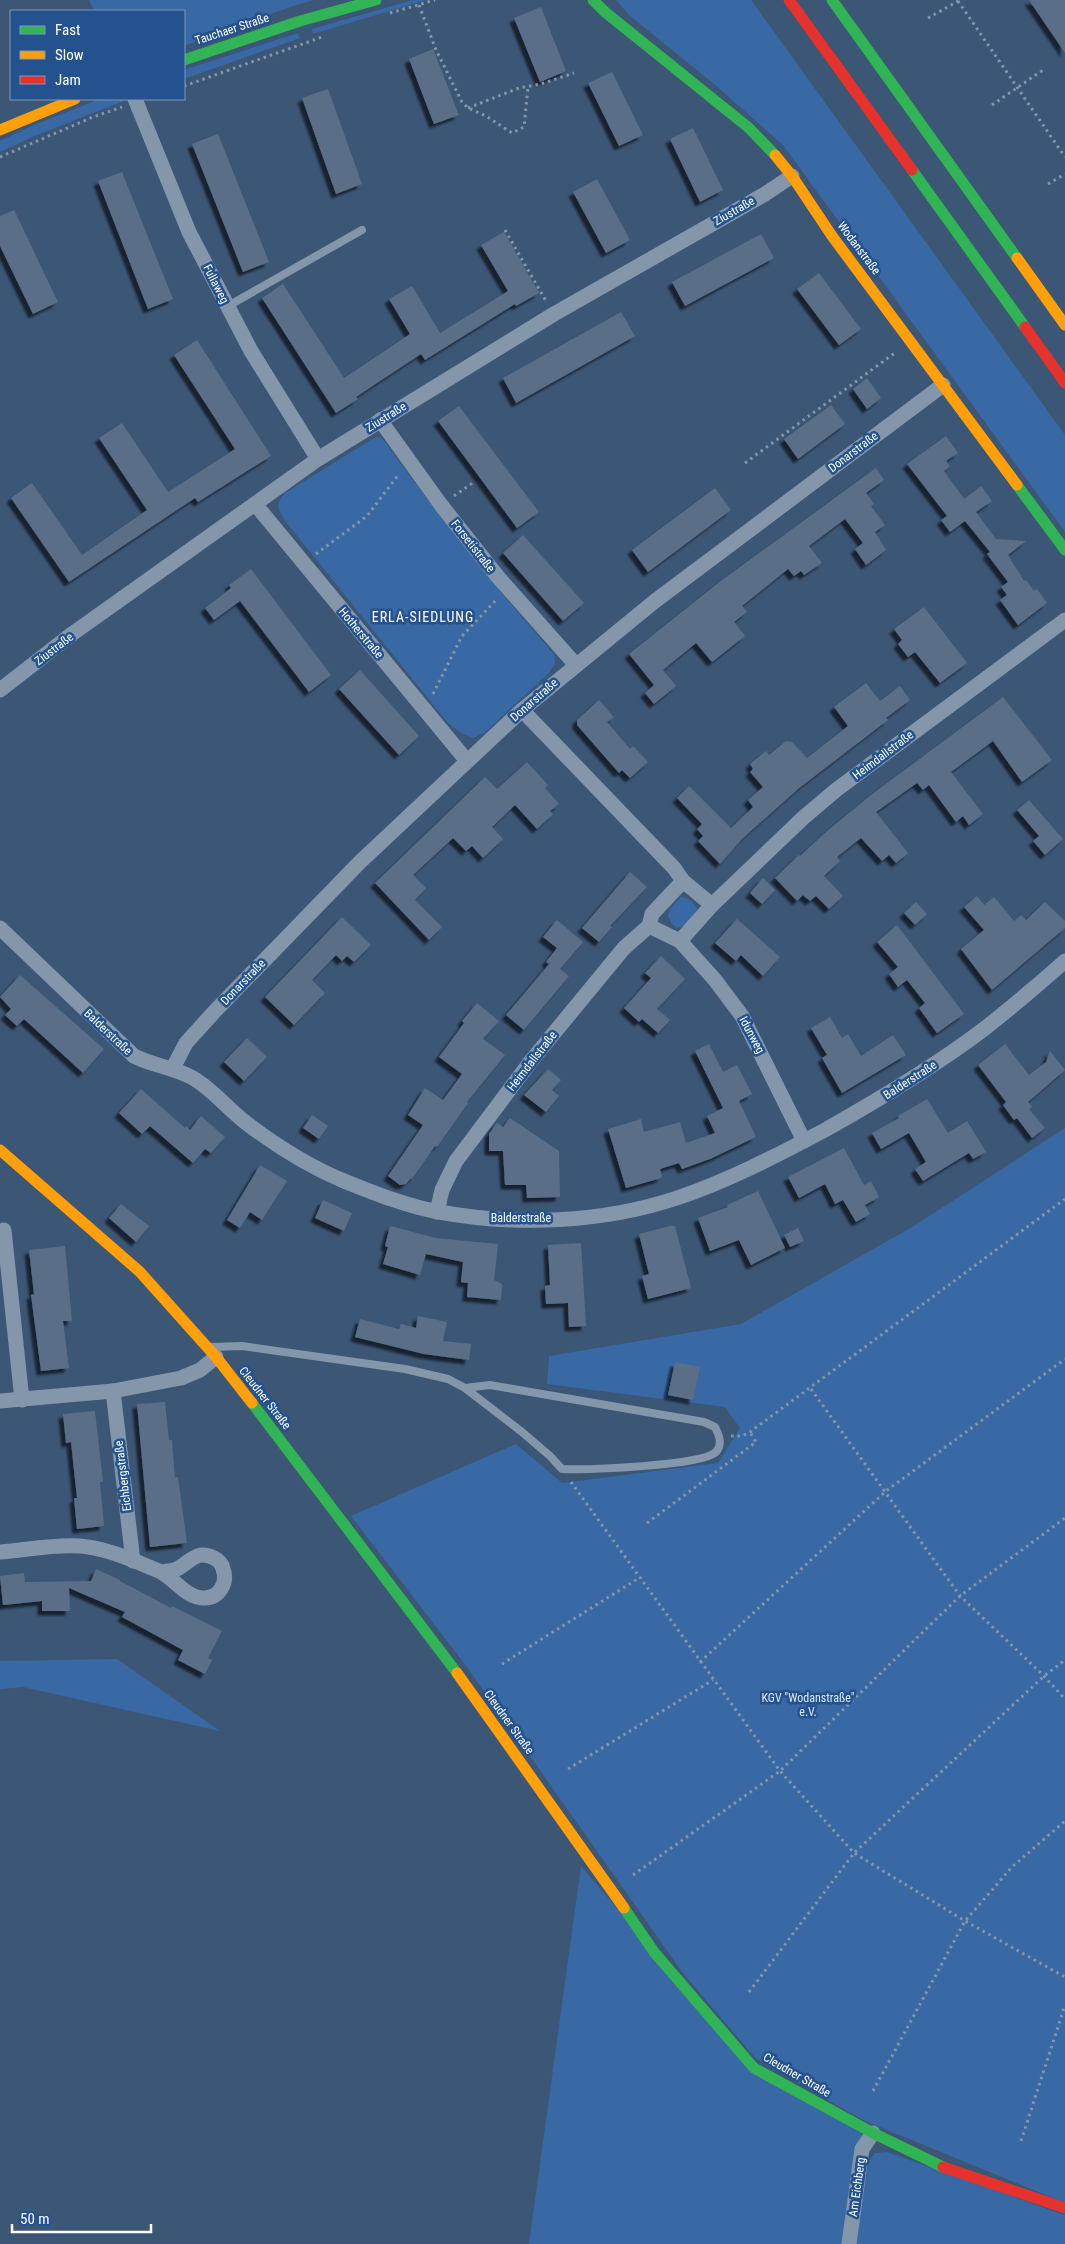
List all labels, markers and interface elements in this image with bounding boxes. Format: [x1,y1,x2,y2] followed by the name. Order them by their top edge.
[10,10,185,100] legend
[193,10,271,48] street label: Tauchaer Straße
[55,21,80,39] text: Fast
[55,46,84,64] text: Slow
[55,71,81,89] text: Jam
[711,194,757,228] street label: Ziustraße
[835,219,884,278] street label: Wodanstraße
[200,262,232,306] street label: Fullaweg
[363,399,409,435] street label: Ziustraße
[826,429,881,475] street label: Donarstraße
[448,517,498,575] street label: Forsetistraße
[336,605,387,662] street label: Hotherstraße
[372,609,474,625] district label: ERLA-SIEDLUNG
[32,630,76,668] street label: Ziustraße
[507,675,561,724] street label: Donarstraße
[850,727,916,782] street label: Heimdallstraße
[218,956,269,1008] street label: Donarstraße
[81,1006,135,1058] street label: Balderstraße
[736,1014,768,1056] street label: Idunweg
[504,1028,560,1094] street label: Heimdallstraße
[881,1057,939,1102] street label: Balderstraße
[491,1211,552,1225] street label: Balderstraße
[236,1364,294,1432] street label: Cleudner Straße
[112,1439,134,1512] street label: Eichbergstraße
[481,1687,537,1757] street label: Cleudner Straße
[761,1691,855,1719] park label: KGV "Wodanstraße" e.V.
[761,2050,834,2100] street label: Cleudner Straße
[846,2156,868,2218] street label: Am Eichberg
[12,2202,151,2234] scale bar
[20,2210,50,2228] text: 50 m

